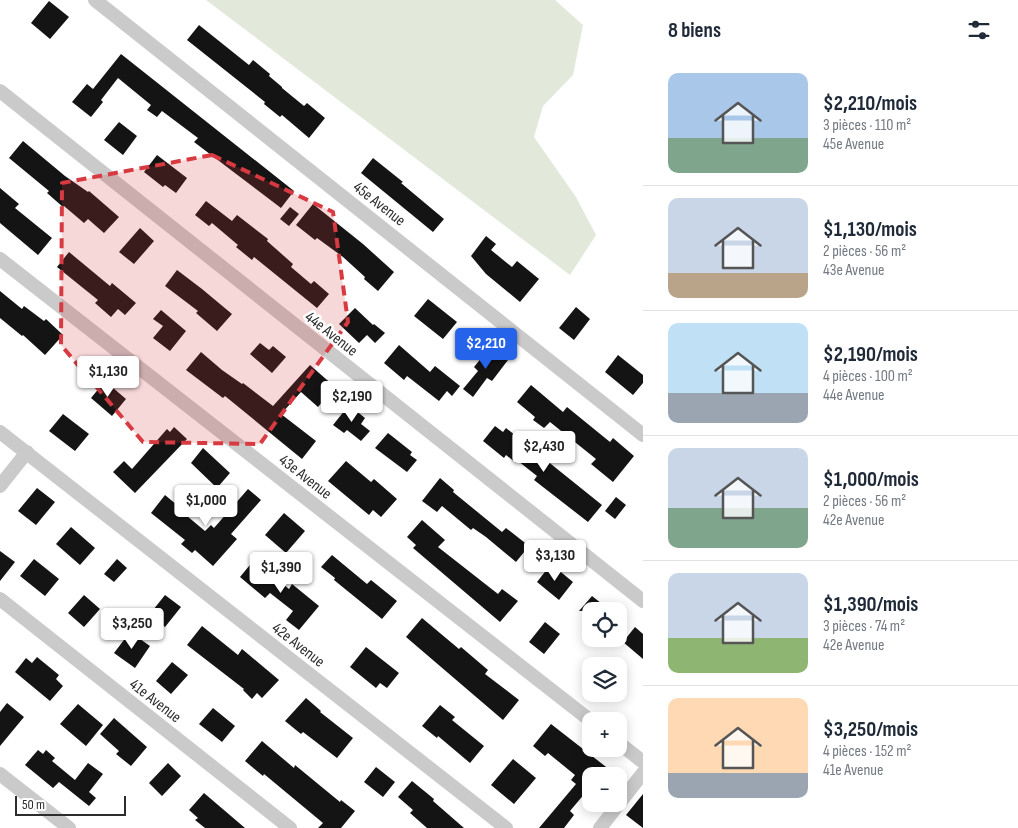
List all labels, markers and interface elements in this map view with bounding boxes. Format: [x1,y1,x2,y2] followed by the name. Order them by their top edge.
[965,16,993,44] icon: filters
[668,18,721,43] text: 8 biens
[823,91,917,116] text: $2,210/mois
[708,93,768,153] icon: home
[823,116,911,135] text: 3 pièces · 110 m²
[823,135,884,154] text: 45e Avenue
[349,178,409,231] street label: 45e Avenue
[823,217,917,242] text: $1,130/mois
[708,218,768,278] icon: home
[823,242,906,261] text: 2 pièces · 56 m²
[823,261,885,280] text: 43e Avenue
[301,308,361,361] street label: 44e Avenue
[445,328,527,370] pin: $2,210
[466,334,506,353] text: $2,210
[823,342,918,367] text: $2,190/mois
[708,343,768,403] icon: home
[67,356,149,398] pin: $1,130
[88,362,128,381] text: $1,130
[823,367,913,386] text: 4 pièces · 100 m²
[311,380,393,423] pin: $2,190
[823,386,885,405] text: 44e Avenue
[332,387,372,406] text: $2,190
[503,430,585,473] pin: $2,430
[523,437,565,456] text: $2,430
[275,451,335,504] street label: 43e Avenue
[823,467,919,492] text: $1,000/mois
[708,468,768,528] icon: home
[165,484,247,527] pin: $1,000
[185,491,227,510] text: $1,000
[823,492,906,511] text: 2 pièces · 56 m²
[823,511,884,530] text: 42e Avenue
[514,540,596,582] pin: $3,130
[535,546,575,565] text: $3,130
[240,552,322,594] pin: $1,390
[261,558,301,577] text: $1,390
[823,592,918,617] text: $1,390/mois
[708,593,768,653] icon: home
[582,602,627,812] map controls
[582,602,627,647] button: locate
[91,608,173,650] pin: $3,250
[112,614,152,633] text: $3,250
[823,617,905,636] text: 3 pièces · 74 m²
[268,619,328,672] street label: 42e Avenue
[823,636,884,655] text: 42e Avenue
[582,657,627,702] button: layers
[125,675,185,727] street label: 41e Avenue
[582,712,627,757] button: +
[823,717,918,742] text: $3,250/mois
[708,718,768,778] icon: home
[823,742,911,761] text: 4 pièces · 152 m²
[823,761,883,780] text: 41e Avenue
[582,767,627,812] button: −
[15,793,126,816] scale bar
[22,796,45,813] text: 50 m

